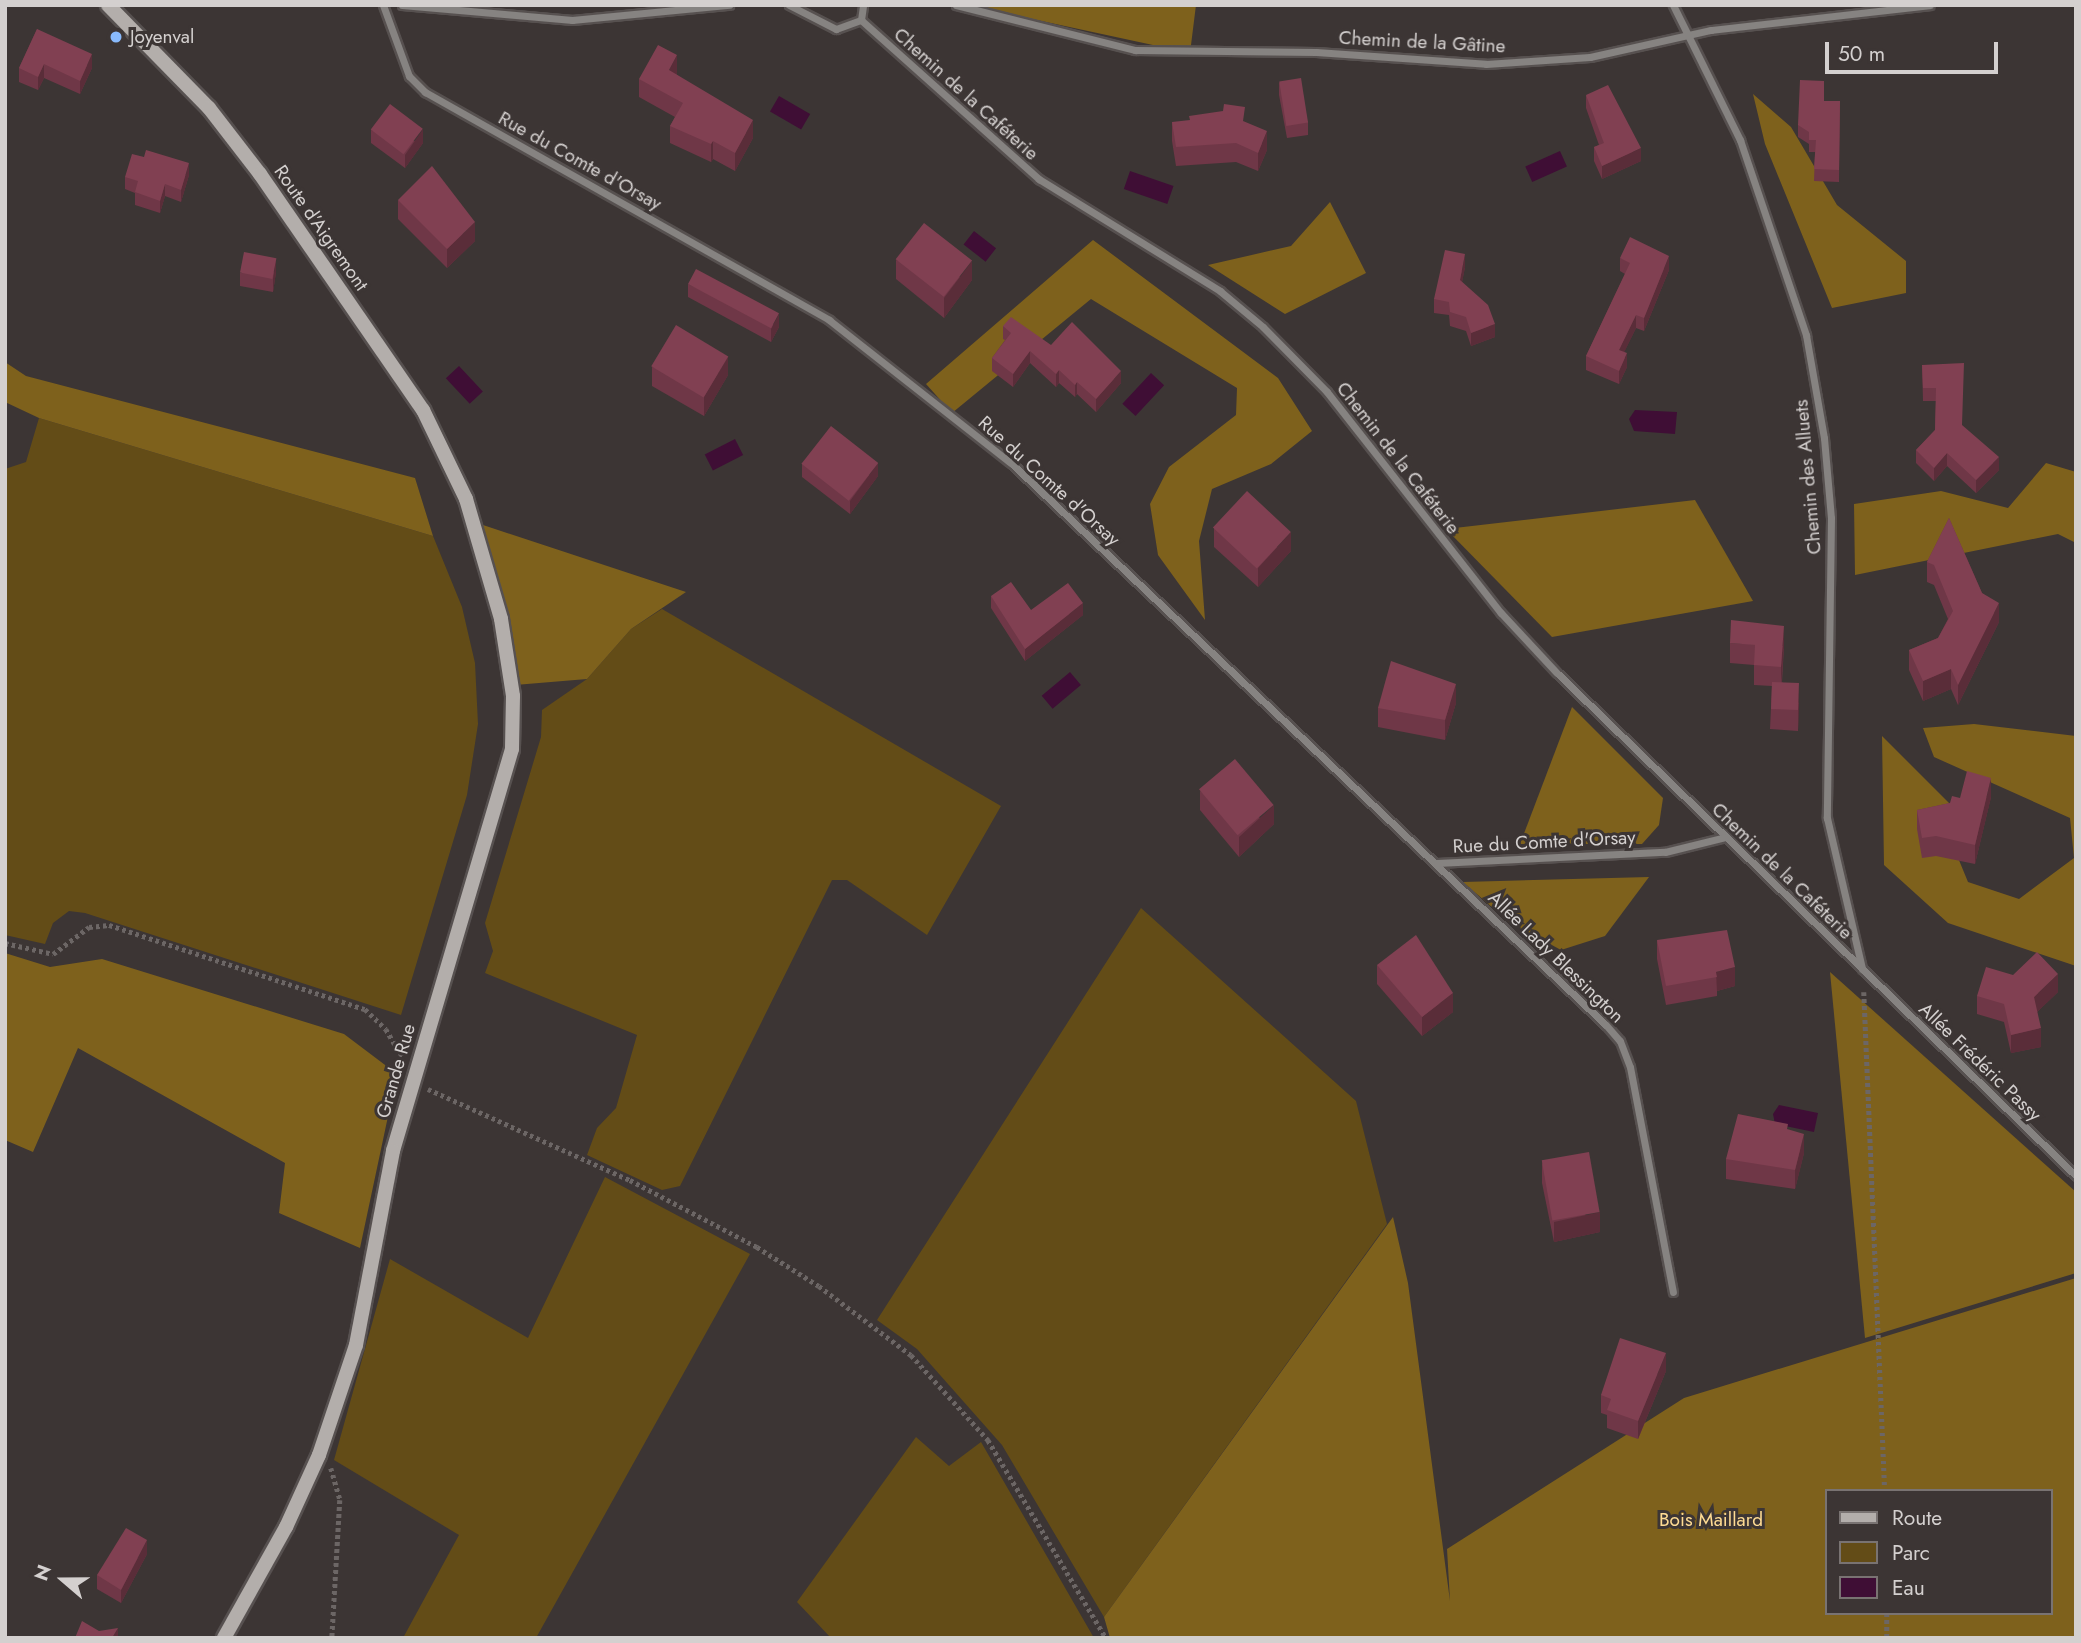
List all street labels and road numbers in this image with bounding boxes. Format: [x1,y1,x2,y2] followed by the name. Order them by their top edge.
[889,23,1043,165] street label: Chemin de la Caféterie
[1338,26,1506,58] street label: Chemin de la Gâtine
[494,107,666,215] street label: Rue du Comte d'Orsay
[269,161,373,295] street label: Route d’Aigremont
[1332,377,1464,539] street label: Chemin de la Caféterie
[1790,399,1826,555] street label: Chemin des Alluets
[973,411,1125,551] street label: Rue du Comte d'Orsay
[1707,798,1857,944] street label: Chemin de la Caféterie
[1452,826,1636,858] street label: Rue du Comte d'Orsay
[1483,886,1629,1028] street label: Allée Lady Blessington
[1914,998,2046,1126] street label: Allée Frédéric Passy
[372,1021,420,1121] street label: Grande Rue

